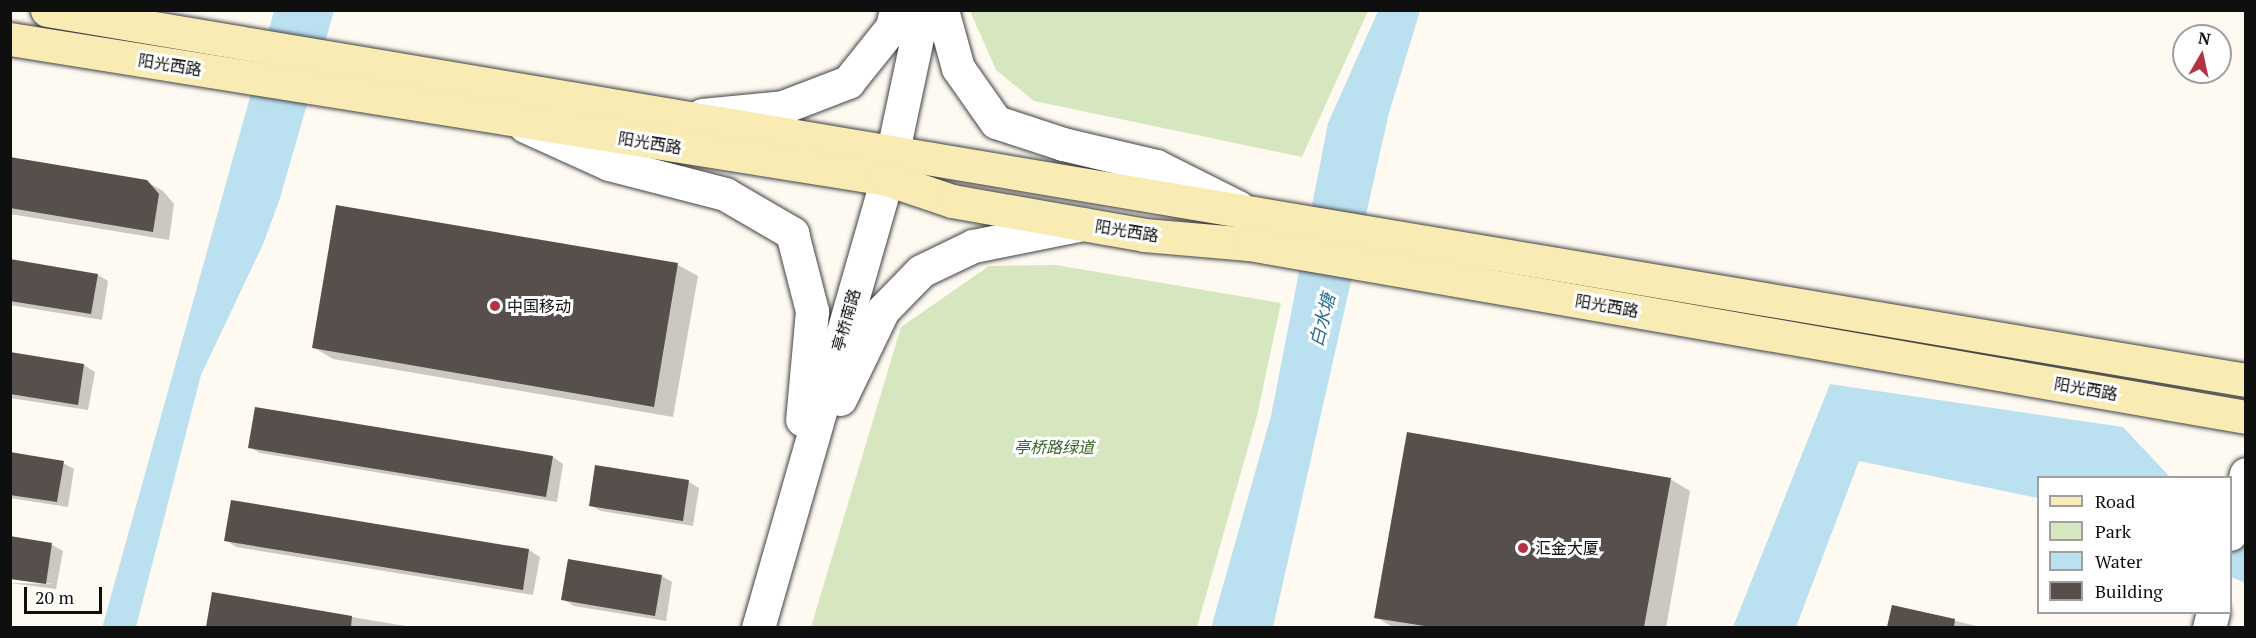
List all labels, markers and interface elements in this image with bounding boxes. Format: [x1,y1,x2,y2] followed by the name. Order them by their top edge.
[2172,24,2232,84] north arrow
[2197,26,2212,50] text: N
[137,51,203,79] street label: 阳光西路
[617,129,683,157] street label: 阳光西路
[1094,217,1160,245] street label: 阳光西路
[828,287,864,353] street label: 亭桥南路
[1305,291,1339,349] water label: 白水塘
[1574,291,1640,321] street label: 阳光西路
[507,296,571,316] place label: 中国移动
[488,299,502,313] marker: 中国移动
[2053,374,2119,404] street label: 阳光西路
[1014,437,1094,457] park label: 亭桥路绿道
[2037,476,2232,614] legend
[2095,489,2135,513] text: Road
[2095,519,2131,543] text: Park
[1535,538,1599,558] place label: 汇金大厦
[1516,541,1530,555] marker: 汇金大厦
[2095,549,2142,573] text: Water
[27,575,105,613] scale bar
[2095,579,2163,603] text: Building
[35,585,74,609] text: 20 m

